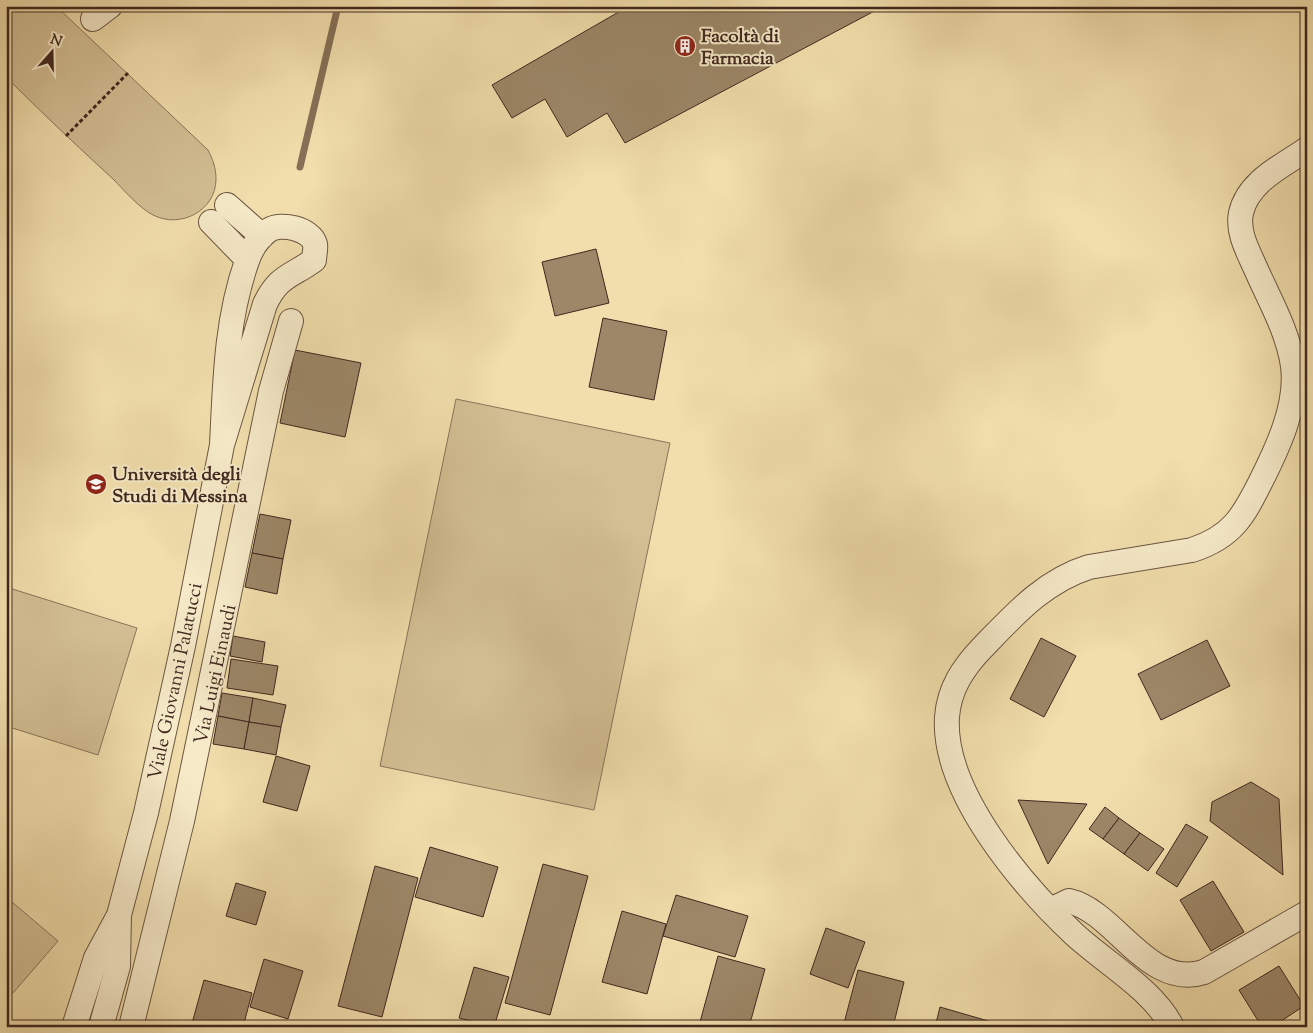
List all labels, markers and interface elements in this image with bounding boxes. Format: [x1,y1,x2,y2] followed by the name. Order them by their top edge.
[701,24,780,73] place label: Facoltà di Farmacia
[28,28,78,78] north arrow
[47,30,64,53] text: N
[673,34,697,58] building icon: Facoltà di Farmacia
[112,462,248,511] place label: Università degli Studi di Messina
[84,472,108,496] school or university icon: Università degli Studi di Messina
[142,581,211,783] street label: Viale Giovanni Palatucci
[188,602,244,747] street label: Via Luigi Einaudi

